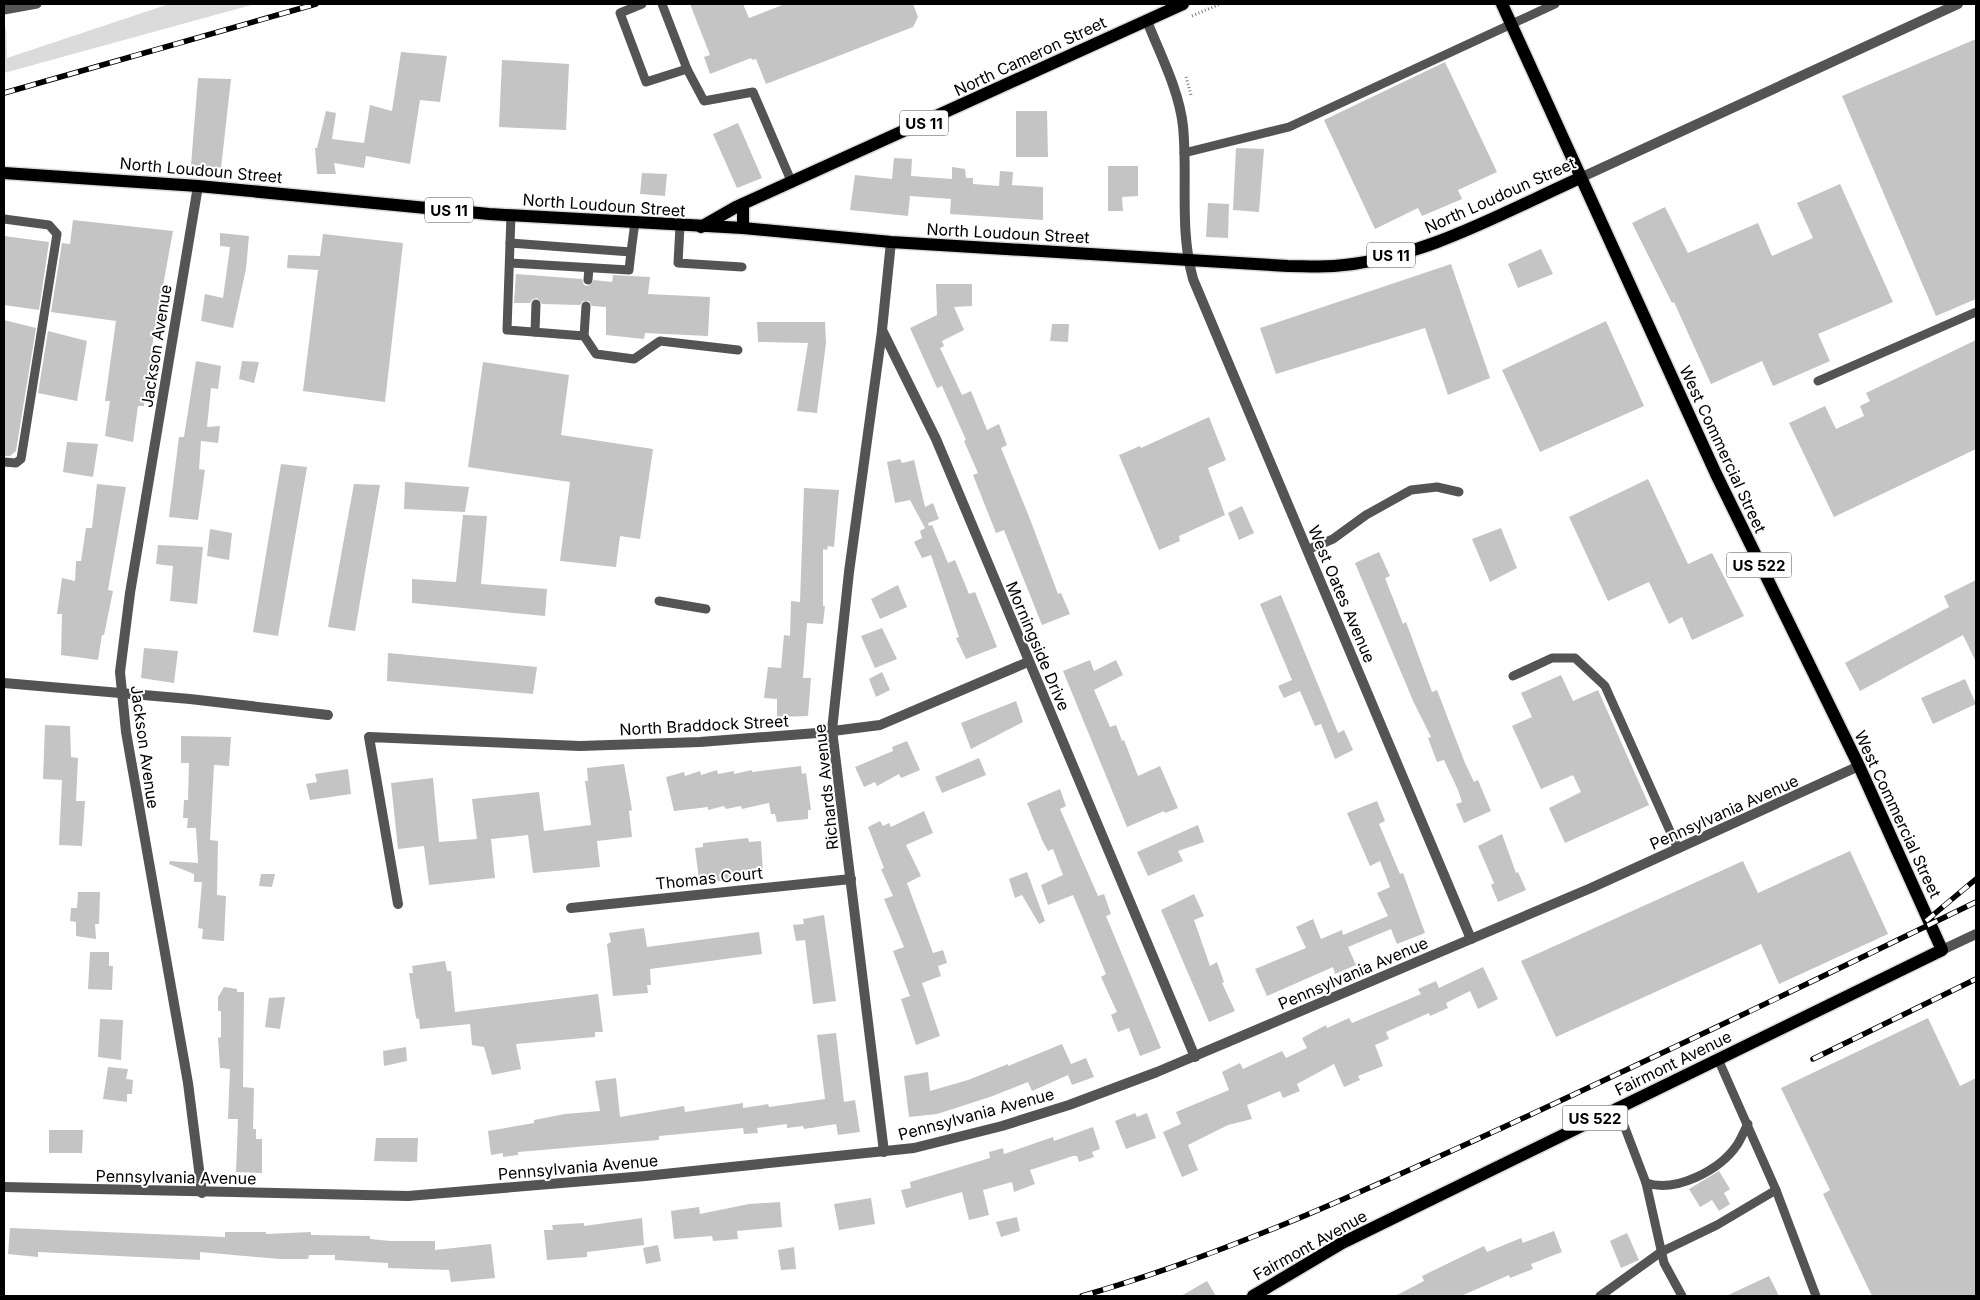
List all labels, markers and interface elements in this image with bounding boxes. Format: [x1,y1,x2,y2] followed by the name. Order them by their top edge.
[951,12,1109,100] street label: North Cameron Street
[900,110,948,136] road number: US 11
[119,153,283,187] street label: North Loudoun Street
[1421,153,1579,237] street label: North Loudoun Street
[522,189,686,221] street label: North Loudoun Street
[425,198,473,222] road number: US 11
[926,219,1090,247] street label: North Loudoun Street
[1367,242,1415,268] road number: US 11
[136,283,176,409] street label: Jackson Avenue
[1675,362,1771,536] street label: West Commercial Street
[1304,522,1380,666] street label: West Oates Avenue
[1726,552,1792,578] road number: US 522
[1002,578,1074,714] street label: Morningside Drive
[126,684,164,810] street label: Jackson Avenue
[619,711,789,739] street label: North Braddock Street
[809,723,843,851] street label: Richards Avenue
[1850,727,1946,901] street label: West Commercial Street
[1647,770,1801,854] street label: Pennsylvania Avenue
[654,862,764,894] street label: Thomas Court
[1275,932,1431,1014] street label: Pennsylvania Avenue
[1611,1026,1735,1100] street label: Fairmont Avenue
[896,1084,1056,1144] street label: Pennsylvania Avenue
[1562,1106,1628,1130] road number: US 522
[497,1150,659,1184] street label: Pennsylvania Avenue
[95,1166,257,1188] street label: Pennsylvania Avenue
[1250,1205,1370,1285] street label: Fairmont Avenue

